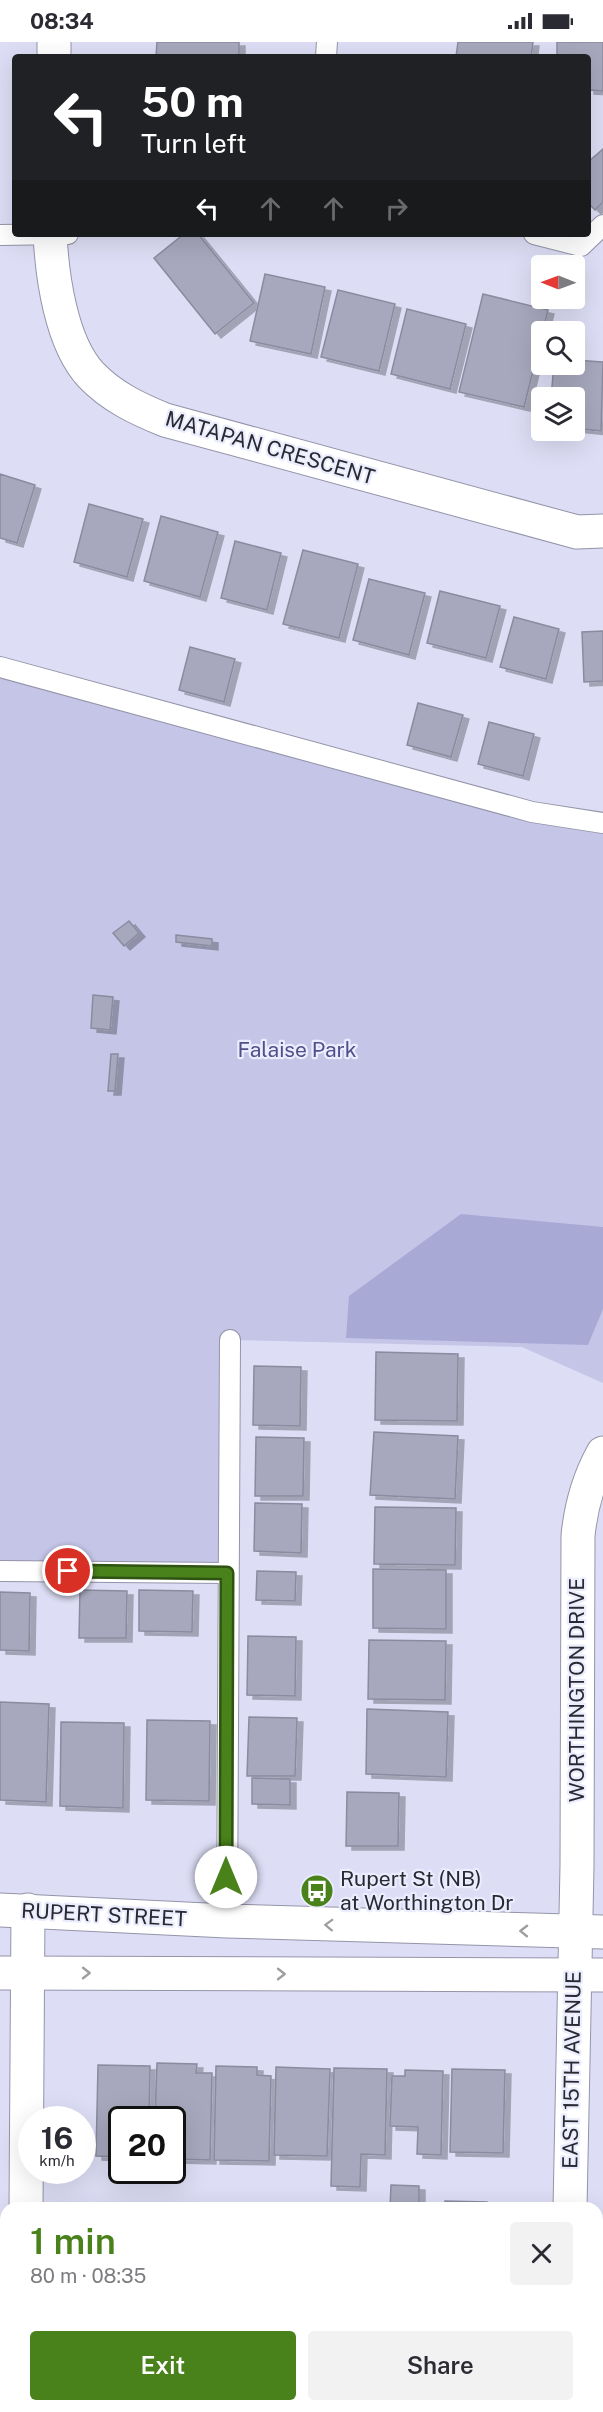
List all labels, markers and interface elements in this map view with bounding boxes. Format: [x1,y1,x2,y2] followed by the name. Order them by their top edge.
[30,8,94,34] text: 08:34
[141,77,244,126] text: 50 m
[42,78,120,156] icon: left
[141,127,247,159] text: Turn left
[191,192,224,225] icon: left
[254,192,287,225] icon: ahead
[317,192,350,225] icon: ahead
[380,192,413,225] icon: right
[531,255,585,309] north arrow
[531,255,585,441] map controls
[531,321,585,375] button: search
[531,387,585,441] button: layers
[163,406,378,489] street label: MATAPAN CRESCENT
[237,1037,357,1062] park label: Falaise Park
[42,1545,93,1596] pin
[51,1554,84,1587] icon: arrive
[564,1578,589,1802] street label: WORTHINGTON DRIVE
[194,1845,258,1909] position arrow
[340,1866,513,1915] place label: Rupert St (NB) at Worthington Dr
[299,1873,335,1909] bus stop icon: Rupert St (NB) at Worthington Dr
[20,1898,188,1931] street label: RUPERT STREET
[324,1918,333,1931] one-way arrow
[519,1925,528,1938] one-way arrow
[81,1967,90,1979] one-way arrow
[276,1968,285,1980] one-way arrow
[557,1971,586,2169] street label: EAST 15TH AVENUE
[108,2106,186,2184] speed limit sign: 20
[41,2120,73,2156] text: 16
[39,2152,75,2169] text: km/h
[30,2220,116,2262] text: 1 min
[510,2222,573,2285] button: close
[30,2264,146,2288] text: 80 m · 08:35
[30,2331,296,2400] button: Exit
[308,2331,573,2400] button: Share

